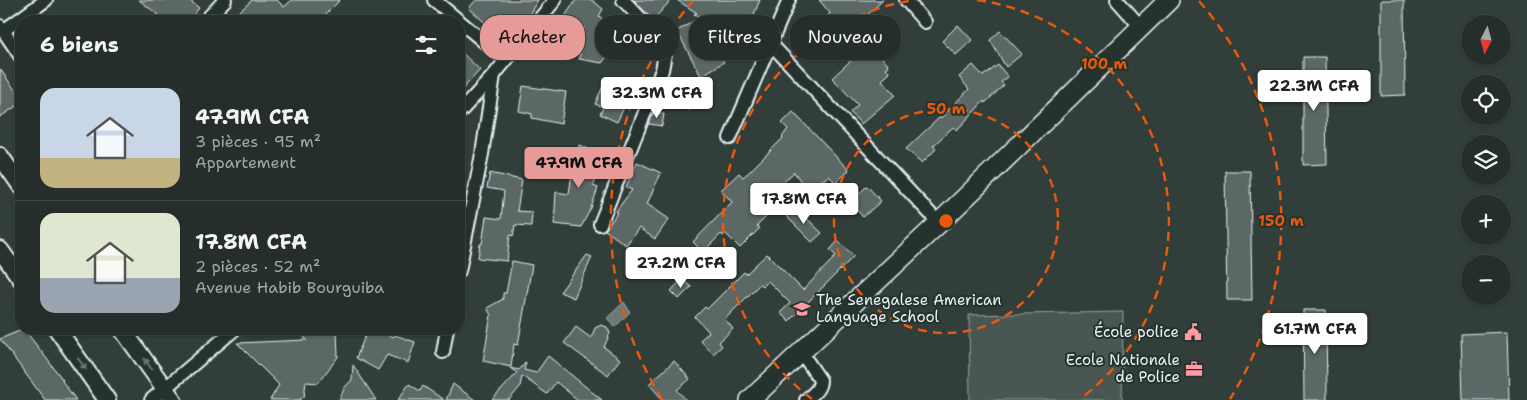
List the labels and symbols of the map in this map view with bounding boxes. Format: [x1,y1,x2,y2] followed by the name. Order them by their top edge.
[1461,15,1511,65] north arrow
[1081,54,1127,74] text: 100 m
[1257,70,1371,112] pin: 22.3M CFA
[600,76,714,119] pin: 32.3M CFA
[927,99,966,119] text: 50 m
[522,146,636,189] pin: 47.9M CFA
[747,182,861,225] pin: 17.8M CFA
[1258,211,1304,231] text: 150 m
[937,212,955,230] centre of rings
[624,246,738,289] pin: 27.2M CFA
[816,290,1001,327] place label: The Senegalese American Language School
[792,299,812,319] school or university icon: The Senegalese American Language School
[1258,312,1372,355] pin: 61.7M CFA
[1094,321,1179,342] place label: École police
[1183,322,1203,342] public building icon: École police
[1066,350,1180,387] place label: Ecole Nationale de Police
[77,357,87,371] one-way arrow
[143,358,153,371] one-way arrow
[1184,359,1204,379] office icon: Ecole Nationale de Police

